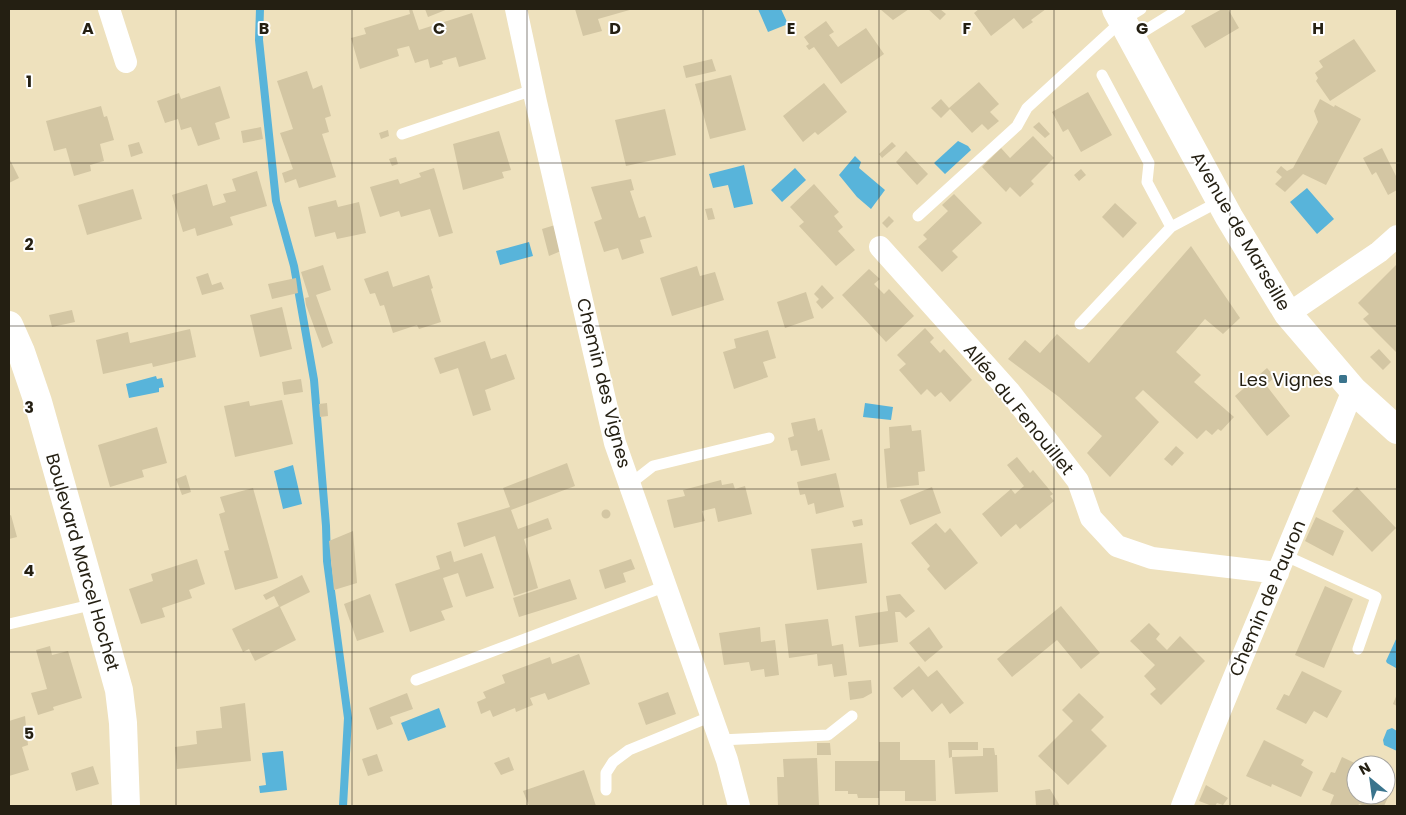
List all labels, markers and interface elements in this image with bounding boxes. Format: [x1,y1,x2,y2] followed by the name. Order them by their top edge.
[82,17,94,40] text: A
[259,17,269,40] text: B
[433,17,445,40] text: C
[609,17,621,40] text: D
[787,17,795,40] text: E
[963,17,972,40] text: F
[1136,17,1148,40] text: G
[1312,17,1324,40] text: H
[26,70,32,93] text: 1
[1185,147,1297,315] street label: Avenue de Marseille
[24,233,34,256] text: 2
[571,295,637,471] street label: Chemin des Vignes
[958,338,1080,480] street label: Allée du Fenouillet
[1239,367,1333,392] place label: Les Vignes
[1337,373,1349,385] marker: Les Vignes
[24,396,34,419] text: 3
[40,450,126,674] street label: Boulevard Marcel Hochet
[1223,516,1311,680] street label: Chemin de Pauron
[24,559,35,582] text: 4
[24,722,34,745] text: 5
[1346,755,1396,805] north arrow
[1355,757,1374,780] text: N

